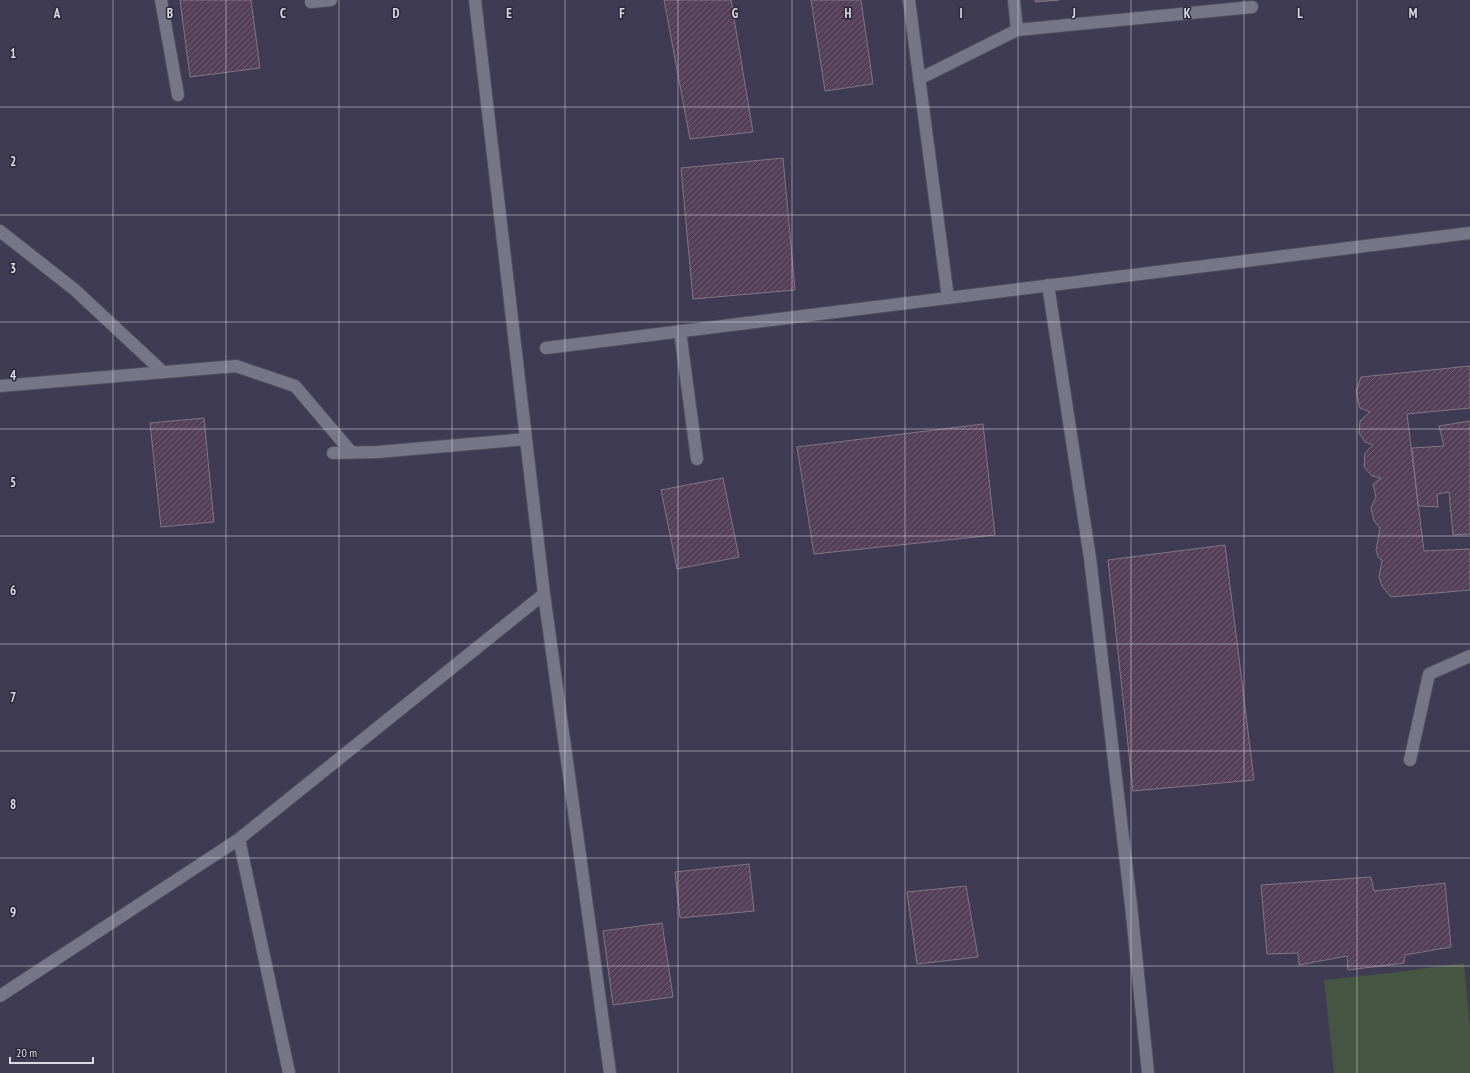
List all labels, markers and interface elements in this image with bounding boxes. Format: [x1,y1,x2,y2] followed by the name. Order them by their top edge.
[53,5,61,22] text: A
[167,5,173,22] text: B
[280,5,286,22] text: C
[393,5,400,22] text: D
[506,5,512,22] text: E
[619,5,625,22] text: F
[732,5,739,22] text: G
[845,5,852,22] text: H
[959,5,963,22] text: I
[1071,5,1076,22] text: J
[1184,5,1191,22] text: K
[1297,5,1303,22] text: L
[1409,5,1418,22] text: M
[10,45,16,62] text: 1
[10,153,16,170] text: 2
[10,260,16,277] text: 3
[10,367,17,384] text: 4
[10,474,16,491] text: 5
[10,582,16,599] text: 6
[10,689,16,706] text: 7
[10,796,16,813] text: 8
[10,904,16,921] text: 9
[10,1039,93,1065] scale bar
[16,1045,37,1060] text: 20 m

